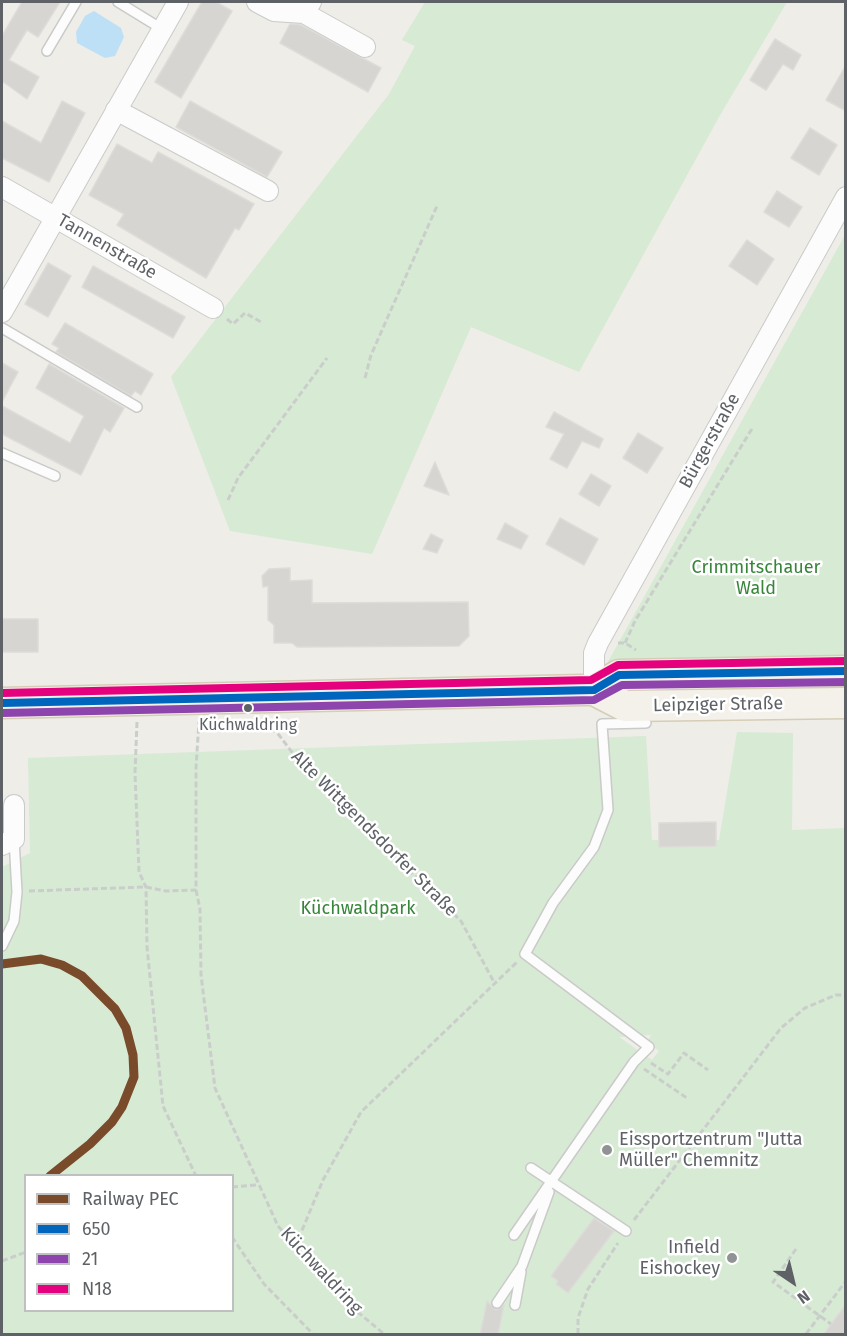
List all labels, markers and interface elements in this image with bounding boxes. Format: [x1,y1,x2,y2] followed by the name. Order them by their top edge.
[53,210,161,284] street label: Tannenstraße
[675,390,745,492] street label: Bürgerstraße
[692,557,820,600] park label: Crimmitschauer Wald
[653,693,783,717] street label: Leipziger Straße
[242,702,254,714] marker: Küchwaldring
[199,716,297,736] place label: Küchwaldring
[286,746,462,922] street label: Alte Wittgendsdorfer Straße
[301,898,415,920] park label: Küchwaldpark
[619,1129,803,1172] place label: Eissportzentrum "Jutta Müller" Chemnitz
[600,1143,614,1157] marker: Eissportzentrum "Jutta Müller" Chemnitz
[24,1174,234,1312] legend
[82,1188,179,1210] text: Railway PEC
[82,1218,111,1240] text: 650
[276,1223,366,1319] street label: Küchwaldring
[640,1237,720,1280] place label: Infield Eishockey
[82,1248,98,1270] text: 21
[725,1251,739,1265] marker: Infield Eishockey
[763,1252,823,1312] north arrow
[82,1278,112,1300] text: N18
[794,1286,813,1308] text: N

